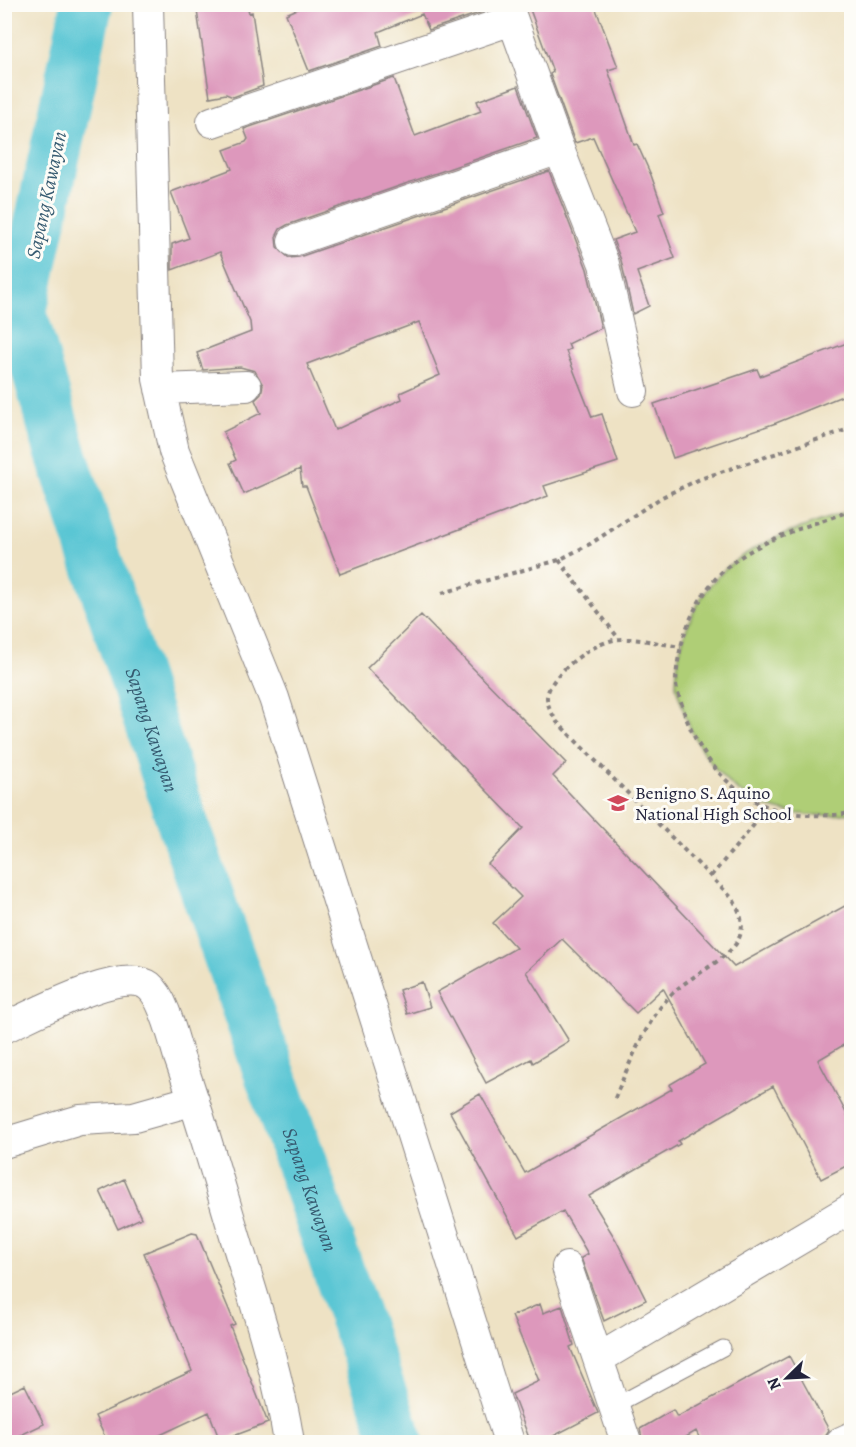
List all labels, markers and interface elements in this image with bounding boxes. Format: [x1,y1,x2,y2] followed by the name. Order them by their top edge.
[20,129,73,261] water label: Sapang Kawayan
[118,664,185,796] water label: Sapang Kawayan
[635,781,792,826] place label: Benigno S. Aquino National High School
[606,791,630,815] school or university icon: Benigno S. Aquino National High School
[276,1124,344,1255] water label: Sapang Kawayan
[757,1348,817,1408] north arrow
[762,1374,787,1393] text: N

